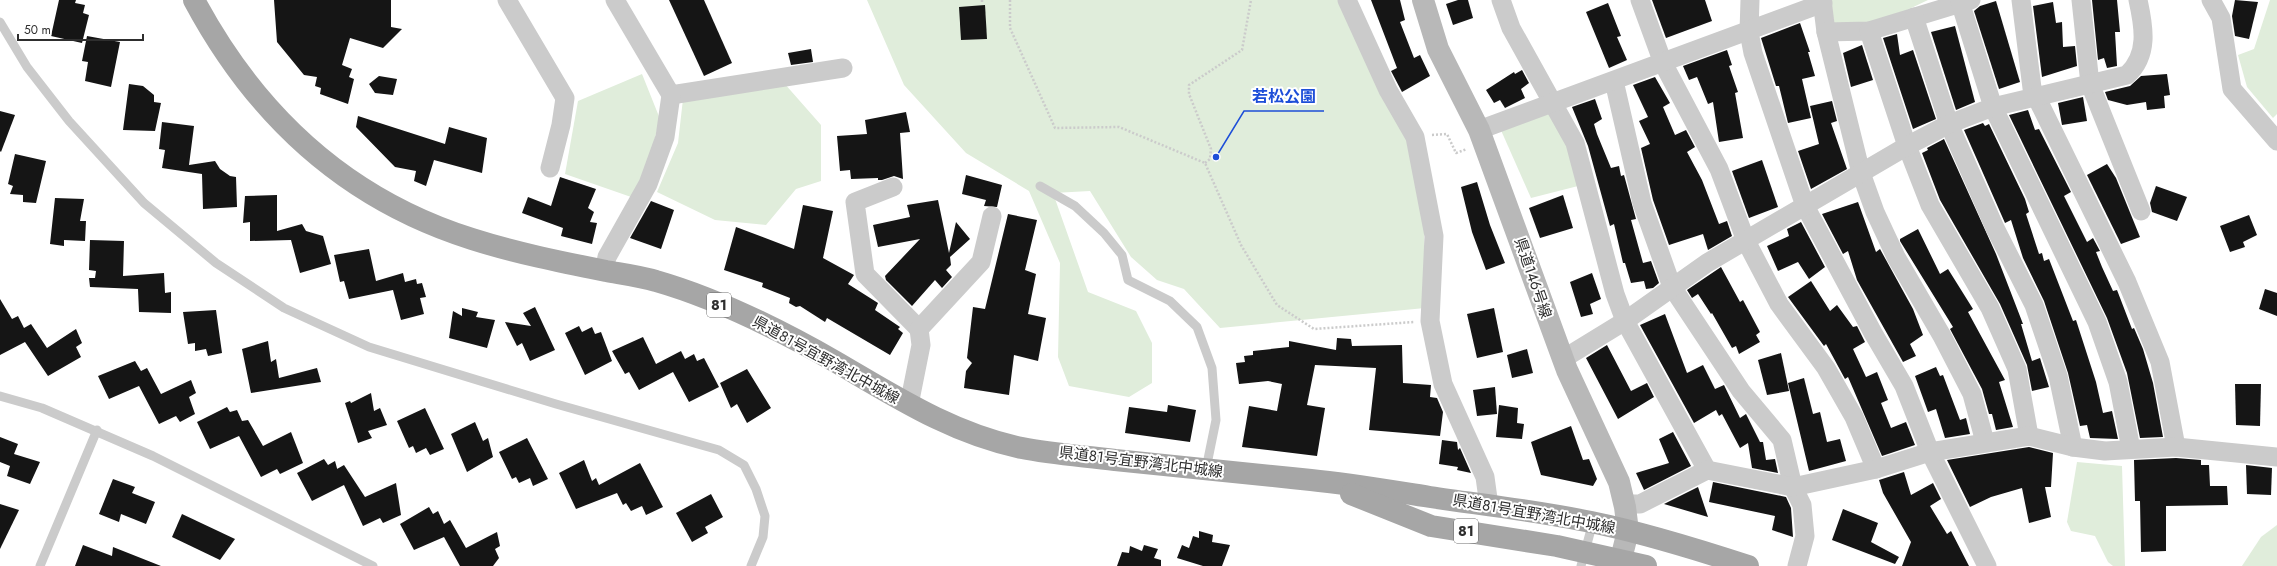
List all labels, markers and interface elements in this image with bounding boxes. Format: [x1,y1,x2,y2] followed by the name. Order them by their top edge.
[18,16,143,42] scale bar
[24,21,51,39] text: 50 m
[1244,83,1324,111] callout: 若松公園
[1252,85,1316,108] text: 若松公園
[1509,235,1557,321] street label: 県道146号線
[707,293,731,317] road number: 81
[749,310,903,410] street label: 県道81号宜野湾北中城線
[1058,441,1224,483] street label: 県道81号宜野湾北中城線
[1451,491,1617,537] street label: 県道81号宜野湾北中城線
[1454,519,1478,543] road number: 81

